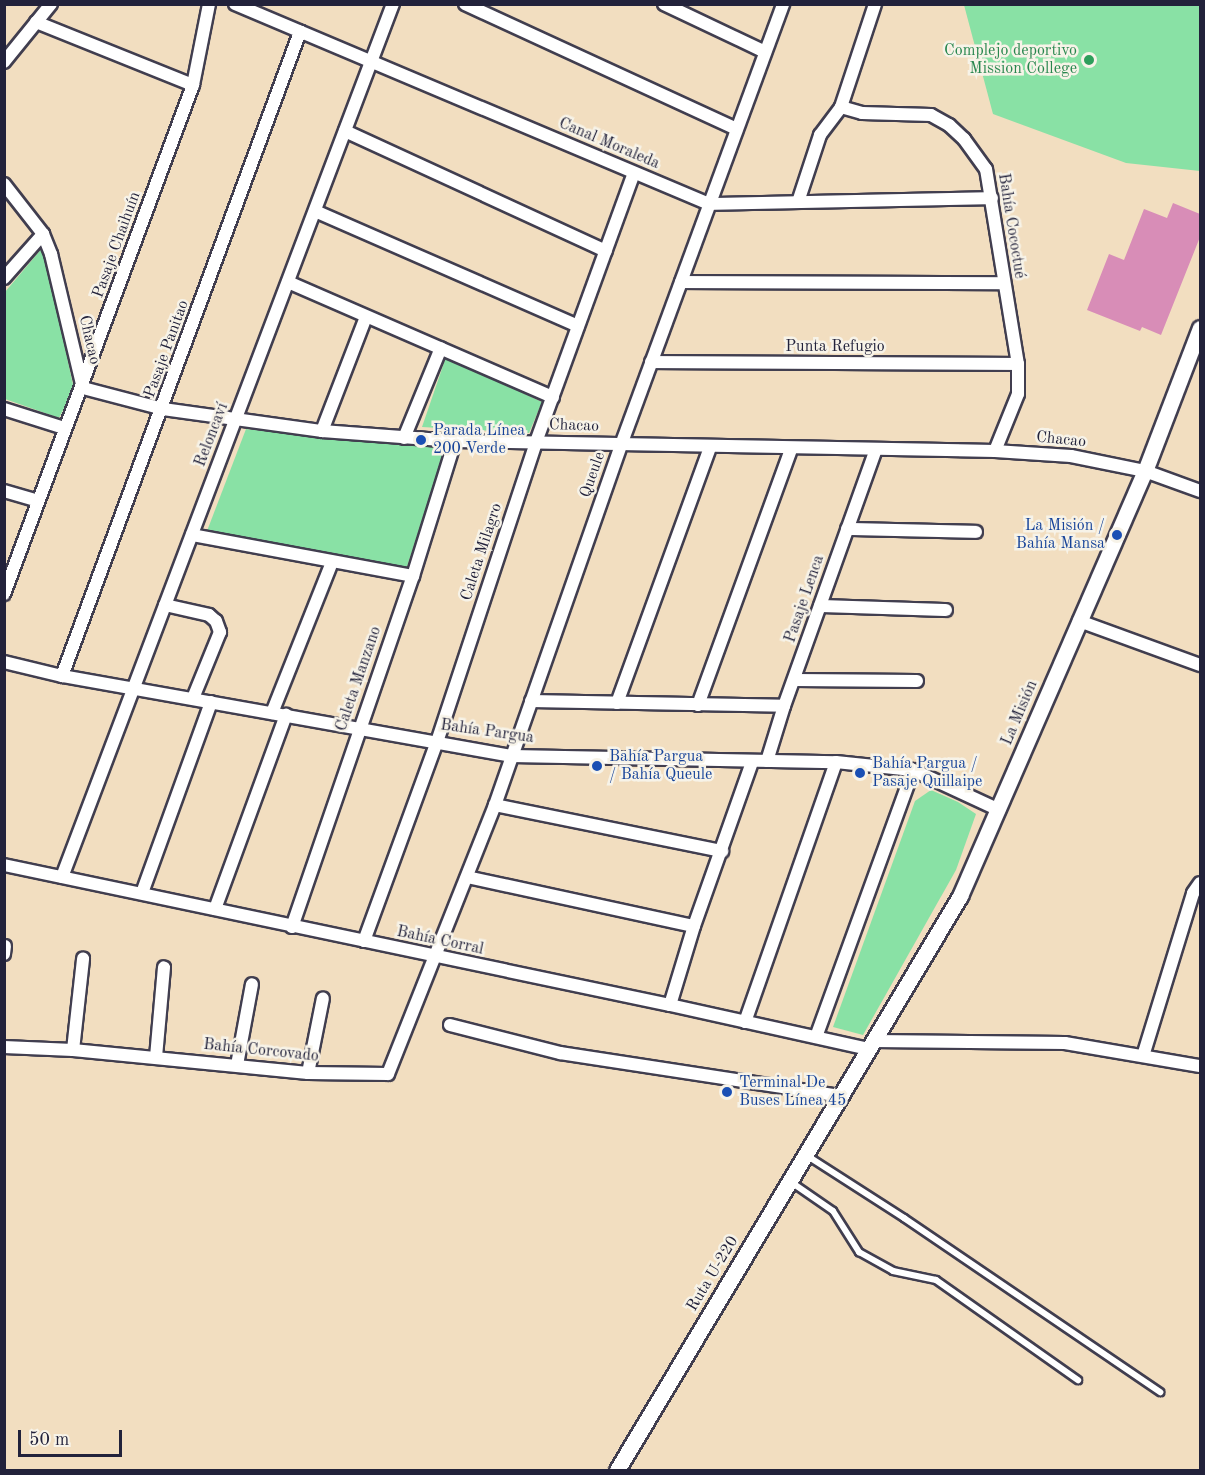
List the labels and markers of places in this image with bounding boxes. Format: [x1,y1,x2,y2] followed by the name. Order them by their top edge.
[944,41,1077,79] place label: Complejo deportivo Mission College
[1082,53,1096,67] marker: Complejo deportivo Mission College
[433,421,525,459] place label: Parada Línea 200 Verde
[414,433,428,447] marker: Parada Línea 200 Verde
[1016,516,1105,554] place label: La Misión / Bahía Mansa
[1110,528,1124,542] marker: La Misión / Bahía Mansa
[609,747,712,785] place label: Bahía Pargua / Bahía Queule
[872,754,982,792] place label: Bahía Pargua / Pasaje Quillaipe
[590,759,604,773] marker: Bahía Pargua / Bahía Queule
[853,766,867,780] marker: Bahía Pargua / Pasaje Quillaipe
[739,1073,846,1111] place label: Terminal De Buses Línea 45
[720,1085,734,1099] marker: Terminal De Buses Línea 45

